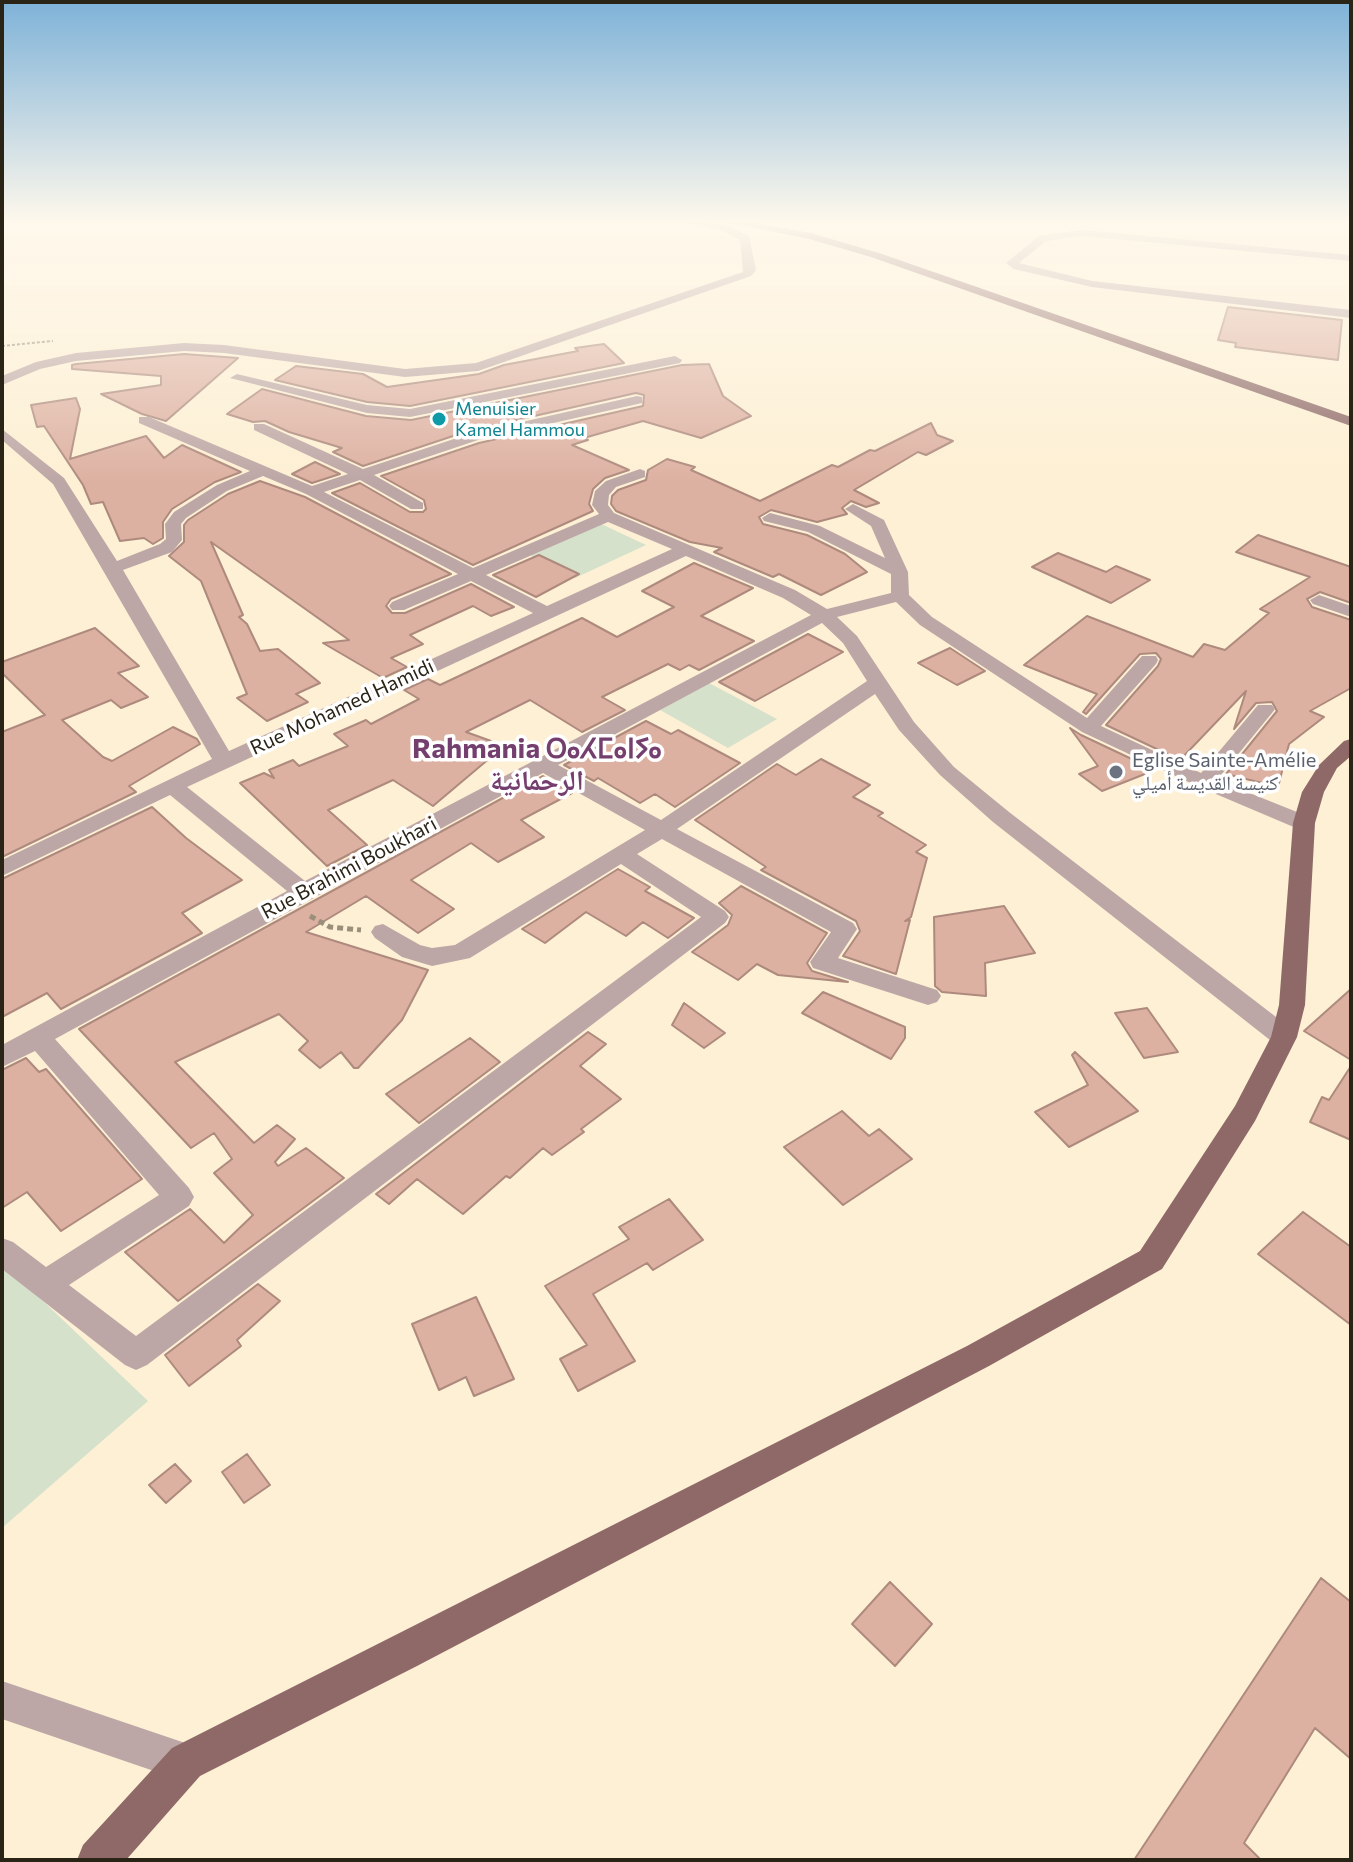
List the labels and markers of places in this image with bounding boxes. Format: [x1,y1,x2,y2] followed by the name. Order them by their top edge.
[455,398,585,440] place label: Menuisier Kamel Hammou
[430,410,448,428] marker: Menuisier Kamel Hammou
[1132,748,1316,795] place label: Eglise Sainte-Amélie كنيسة القديسة أميلي
[1107,763,1125,781] marker: Eglise Sainte-Amélie كنيسة القديسة أميلي

